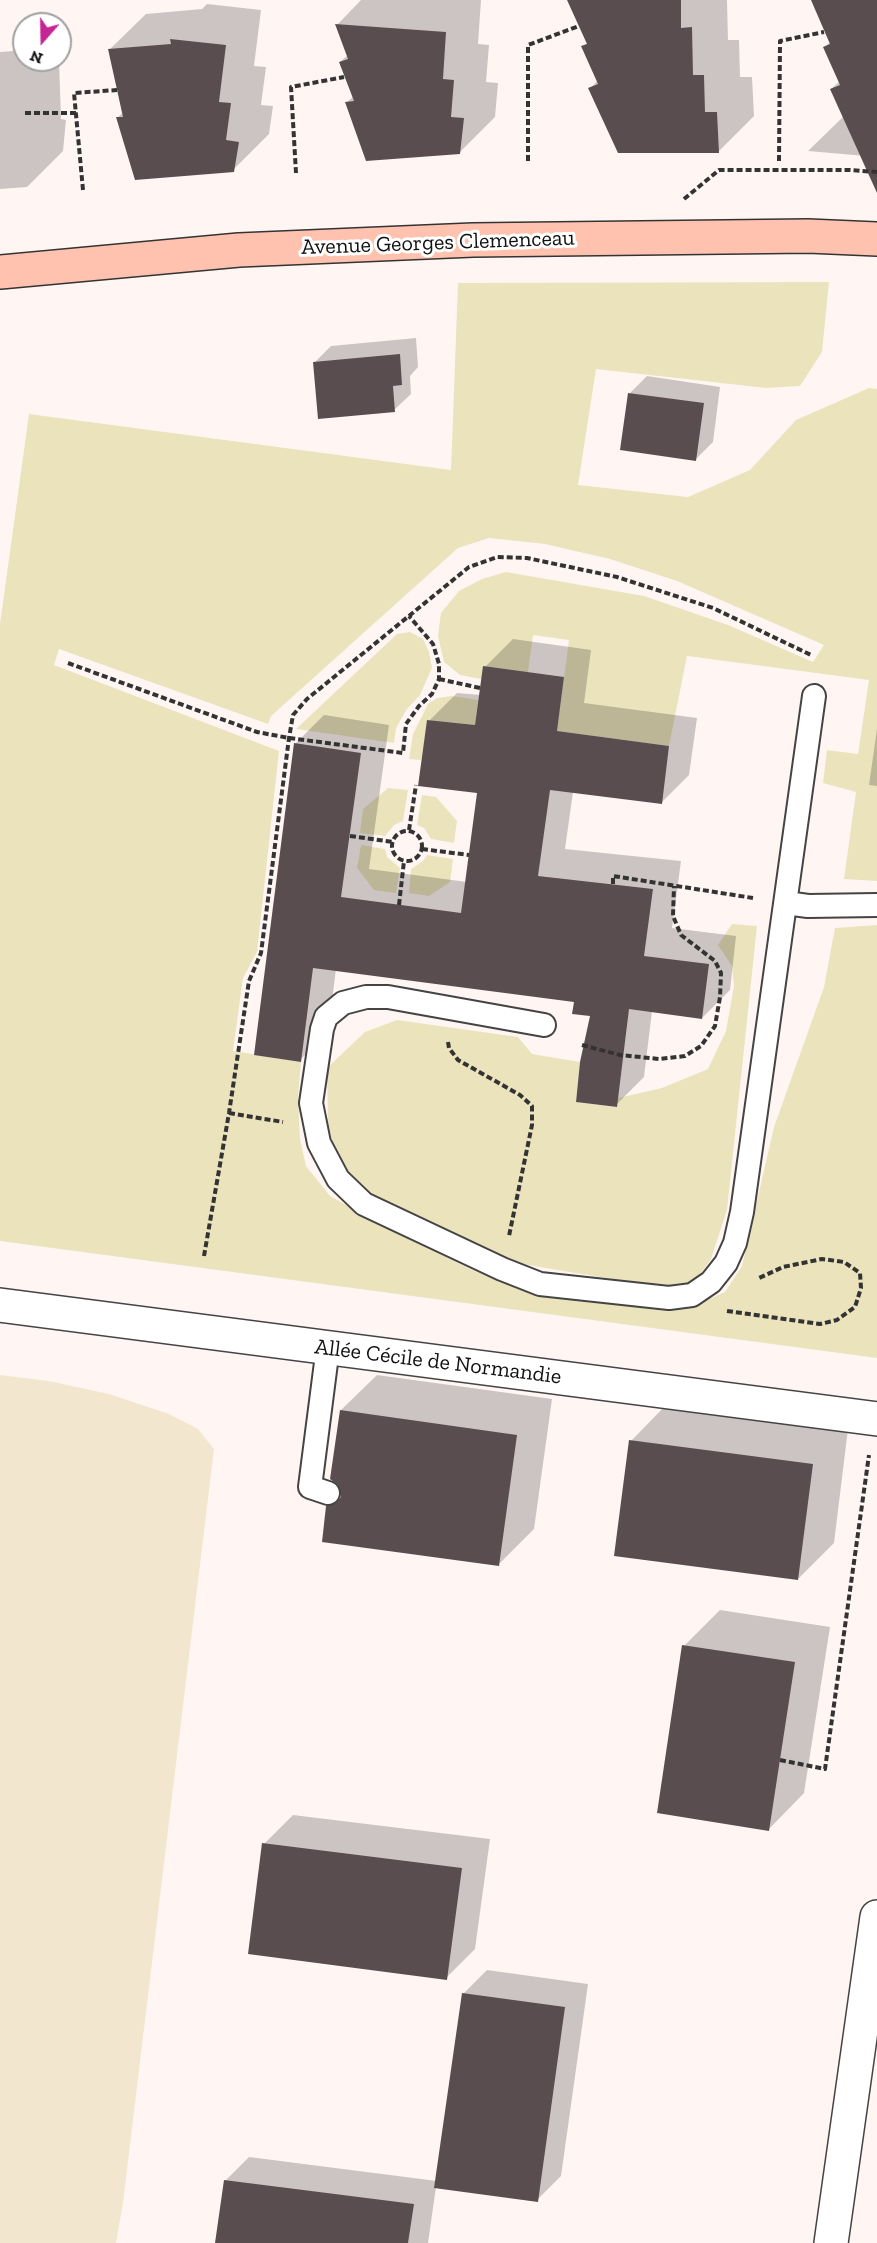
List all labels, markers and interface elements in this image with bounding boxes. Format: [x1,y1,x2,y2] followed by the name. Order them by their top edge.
[12,12,72,72] north arrow
[27,46,45,69] text: N
[301,225,575,261] street label: Avenue Georges Clemenceau
[313,1334,563,1390] street label: Allée Cécile de Normandie

